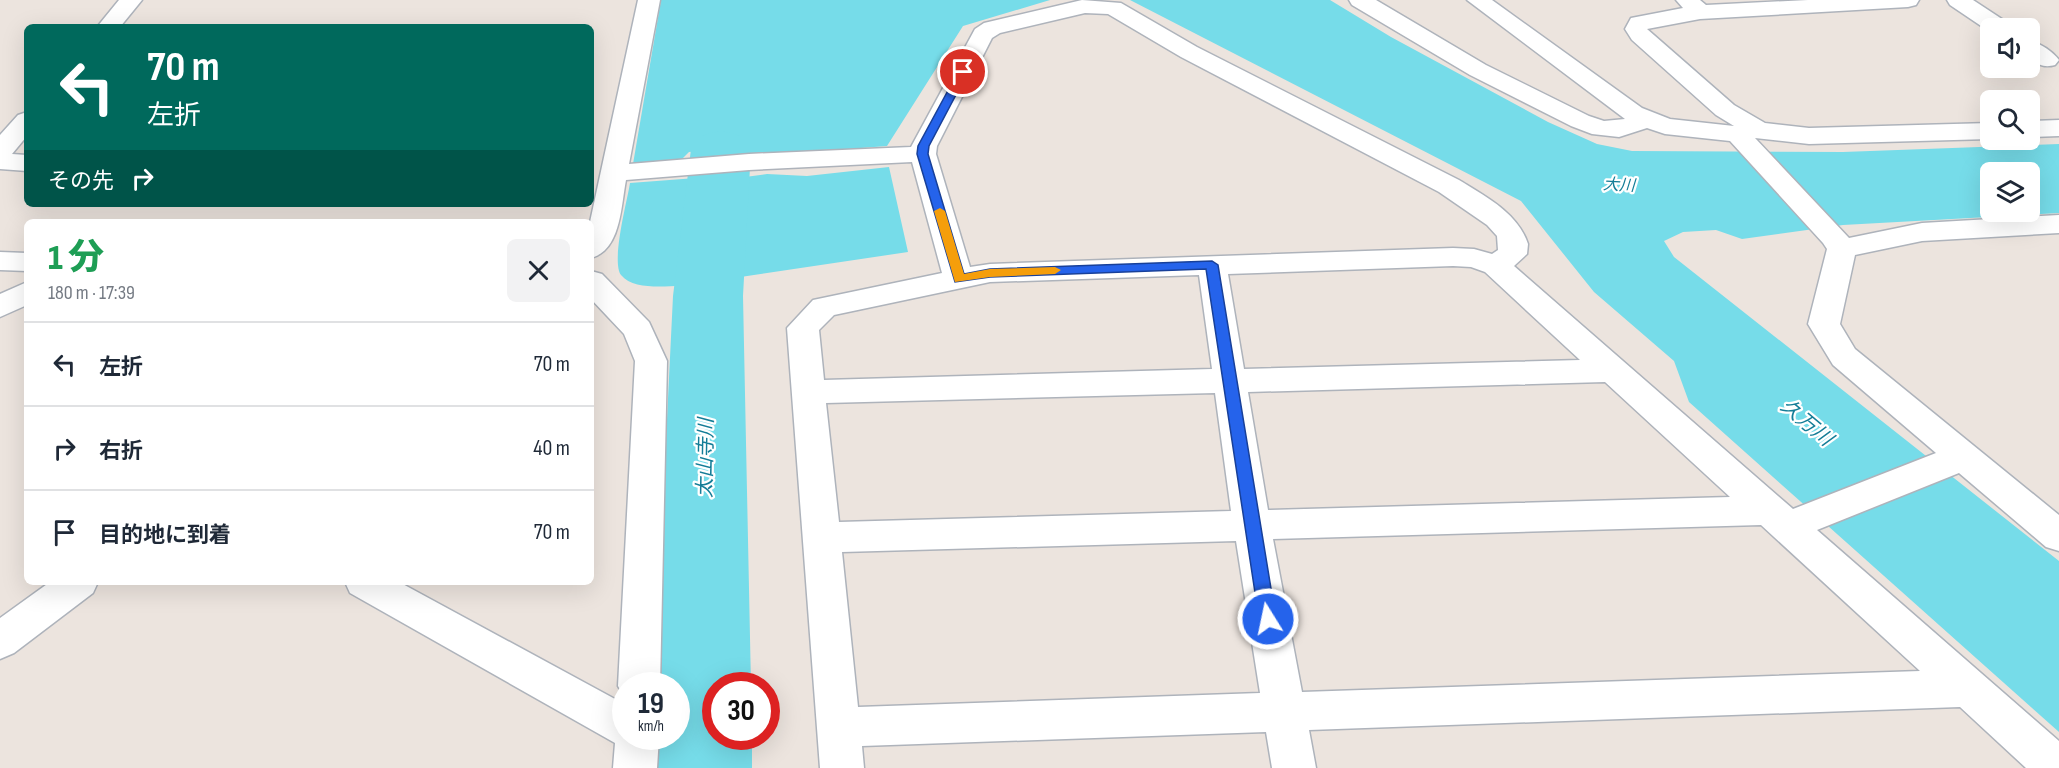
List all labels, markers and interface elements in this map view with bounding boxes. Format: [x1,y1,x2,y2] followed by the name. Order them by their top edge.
[1980,18,2040,222] map controls
[1980,18,2040,78] button: sound
[147,42,220,93] text: 70 m
[937,46,988,97] pin
[48,48,126,126] icon: left
[946,55,979,88] icon: arrive
[1980,90,2040,150] button: search
[147,100,201,132] text: 左折
[126,162,159,195] icon: right
[1980,162,2040,222] button: layers
[48,168,114,195] text: その先
[1602,175,1637,196] water label: 大川
[48,237,104,280] text: 1 分
[507,239,570,302] button: close
[48,281,135,305] text: 180 m · 17:39
[48,348,81,381] icon: left
[534,351,570,378] text: 70 m
[99,354,143,381] text: 左折
[1776,394,1839,453] water label: 久万川
[693,416,719,498] water label: 太山寺川
[48,432,81,465] icon: right
[533,435,570,462] text: 40 m
[99,438,143,465] text: 右折
[48,516,81,549] icon: arrive
[534,519,570,546] text: 70 m
[99,522,231,549] text: 目的地に到着
[1236,587,1300,651] position arrow
[702,672,780,750] speed limit sign: 30
[638,686,664,722] text: 19
[638,717,664,736] text: km/h

